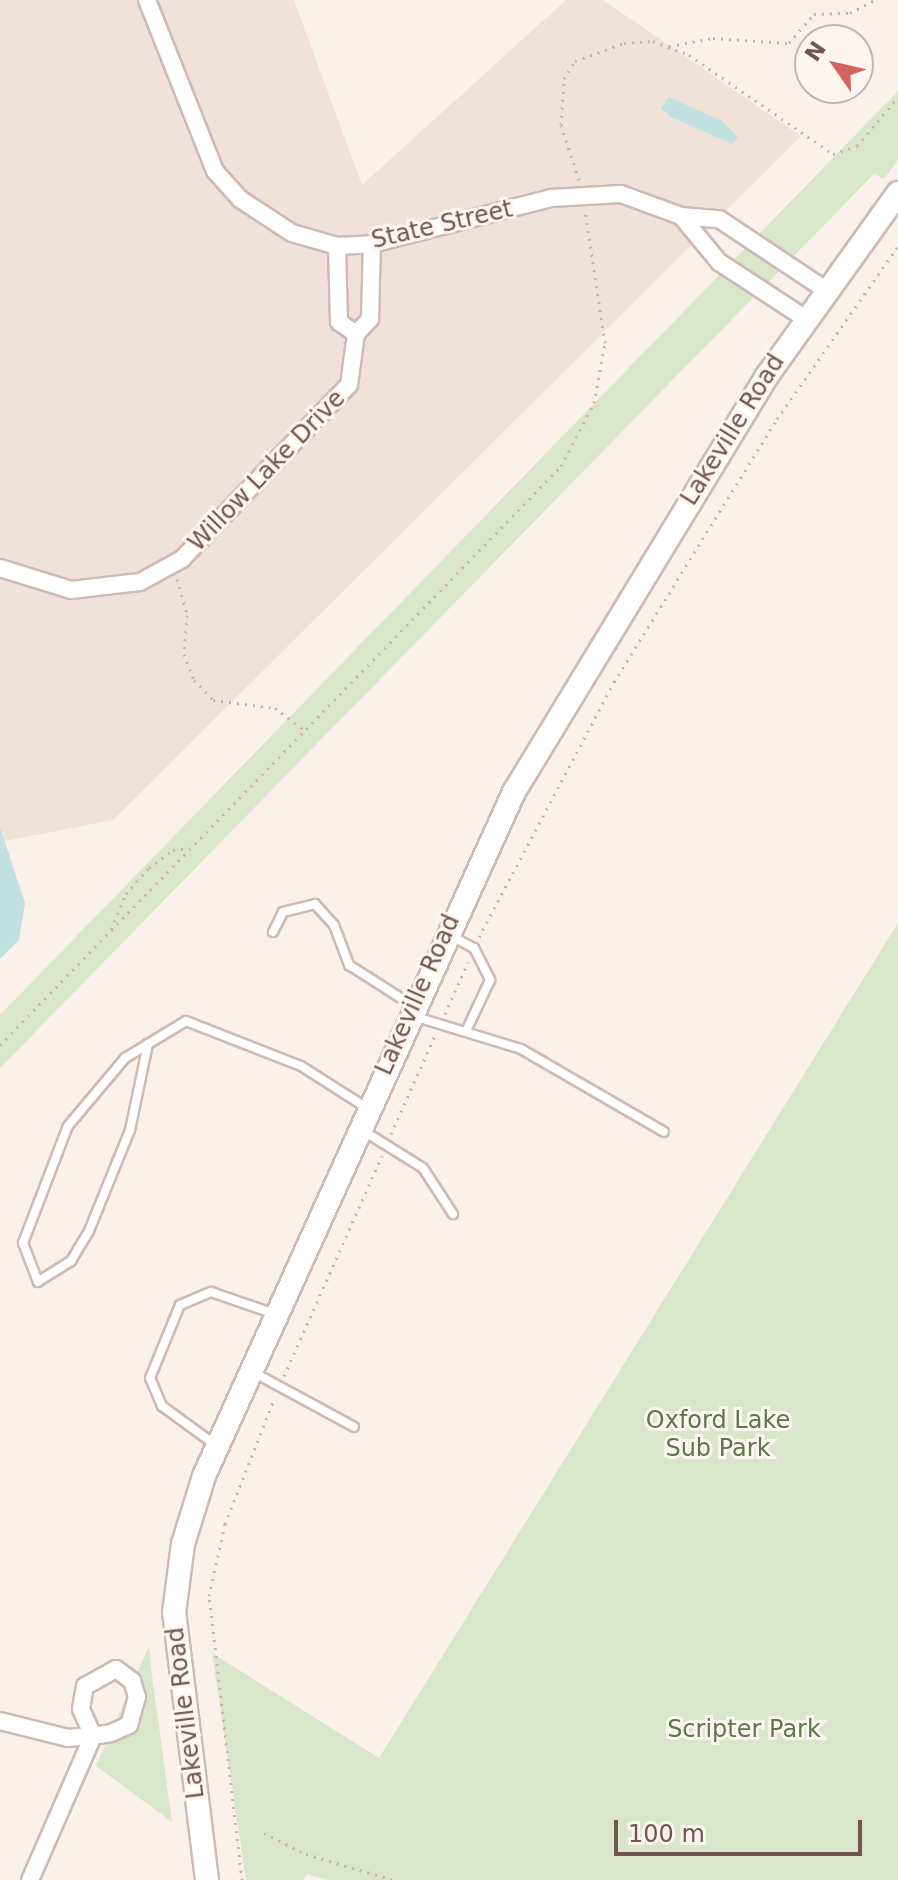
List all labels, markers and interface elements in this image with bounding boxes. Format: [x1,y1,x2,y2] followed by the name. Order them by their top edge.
[794,24,874,104] north arrow
[800,37,831,66] text: N
[369,195,515,255] street label: State Street
[675,349,791,511] street label: Lakeville Road
[183,385,351,557] street label: Willow Lake Drive
[370,910,466,1080] street label: Lakeville Road
[646,1407,790,1463] park label: Oxford Lake Sub Park
[161,1626,211,1800] street label: Lakeville Road
[667,1716,821,1744] park label: Scripter Park
[618,1804,866,1854] scale bar
[628,1820,705,1848] text: 100 m

